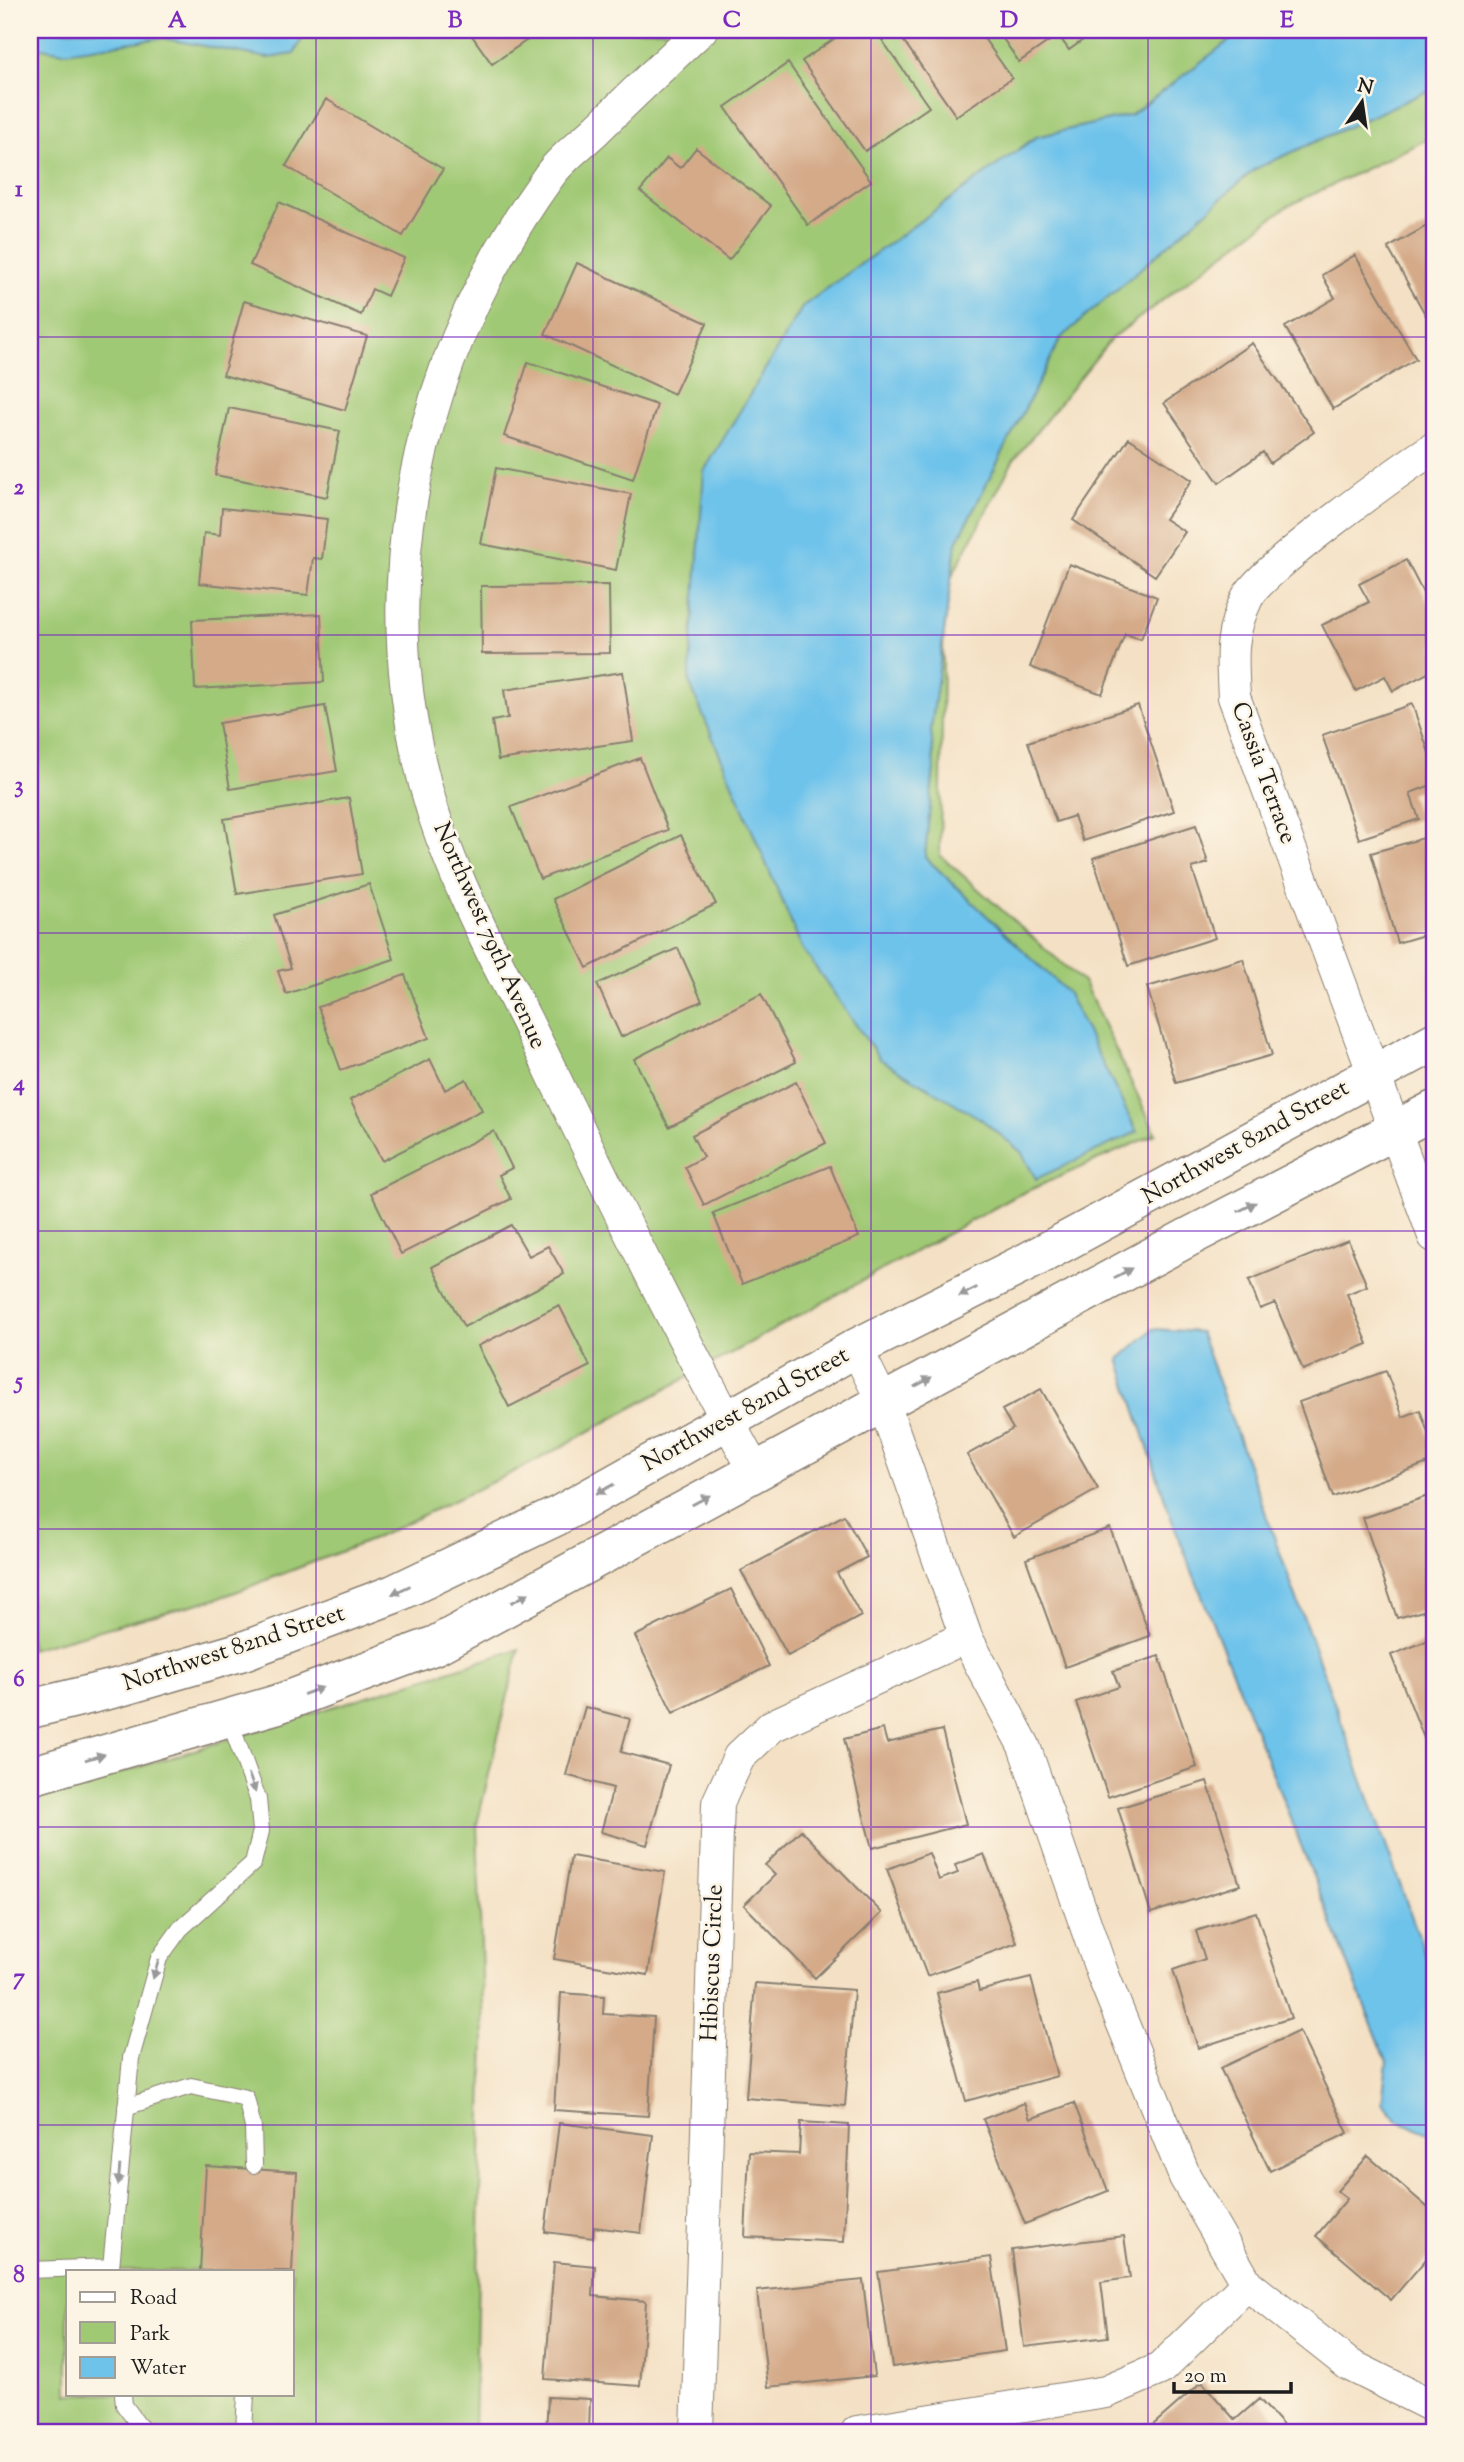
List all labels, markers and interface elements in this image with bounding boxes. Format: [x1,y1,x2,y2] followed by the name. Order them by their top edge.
[168,5,187,38] text: A
[448,5,463,38] text: B
[723,5,741,38] text: C
[1000,5,1018,38] text: D
[1280,5,1294,38] text: E
[1328,66,1398,136] north arrow
[1355,73,1376,103] text: N
[15,174,23,207] text: 1
[14,472,25,505] text: 2
[1222,697,1304,849] street label: Cassia Terrace
[14,770,24,803] text: 3
[424,817,554,1055] street label: Northwest 79th Avenue
[12,1068,25,1101] text: 4
[1136,1072,1356,1214] street label: Northwest 82nd Street
[1238,1201,1257,1213] one-way arrow
[1113,1267,1133,1279] one-way arrow
[958,1286,978,1297] one-way arrow
[636,1339,856,1481] street label: Northwest 82nd Street
[13,1366,23,1399] text: 5
[914,1376,933,1388] one-way arrow
[594,1483,614,1495] one-way arrow
[691,1494,711,1506] one-way arrow
[391,1584,411,1596] one-way arrow
[510,1592,530,1604] one-way arrow
[119,1597,349,1701] street label: Northwest 82nd Street
[13,1664,25,1697] text: 6
[303,1685,324,1696] one-way arrow
[85,1751,107,1762] one-way arrow
[247,1773,258,1794] one-way arrow
[693,1884,733,2042] street label: Hibiscus Circle
[151,1959,161,1980] one-way arrow
[13,1962,25,1995] text: 7
[114,2165,125,2187] one-way arrow
[13,2260,25,2293] text: 8
[66,2270,294,2396] legend
[130,2284,177,2314] text: Road
[130,2320,171,2350] text: Park
[1174,2350,1291,2394] scale bar
[130,2354,187,2384] text: Water
[1184,2362,1227,2392] text: 20 m

